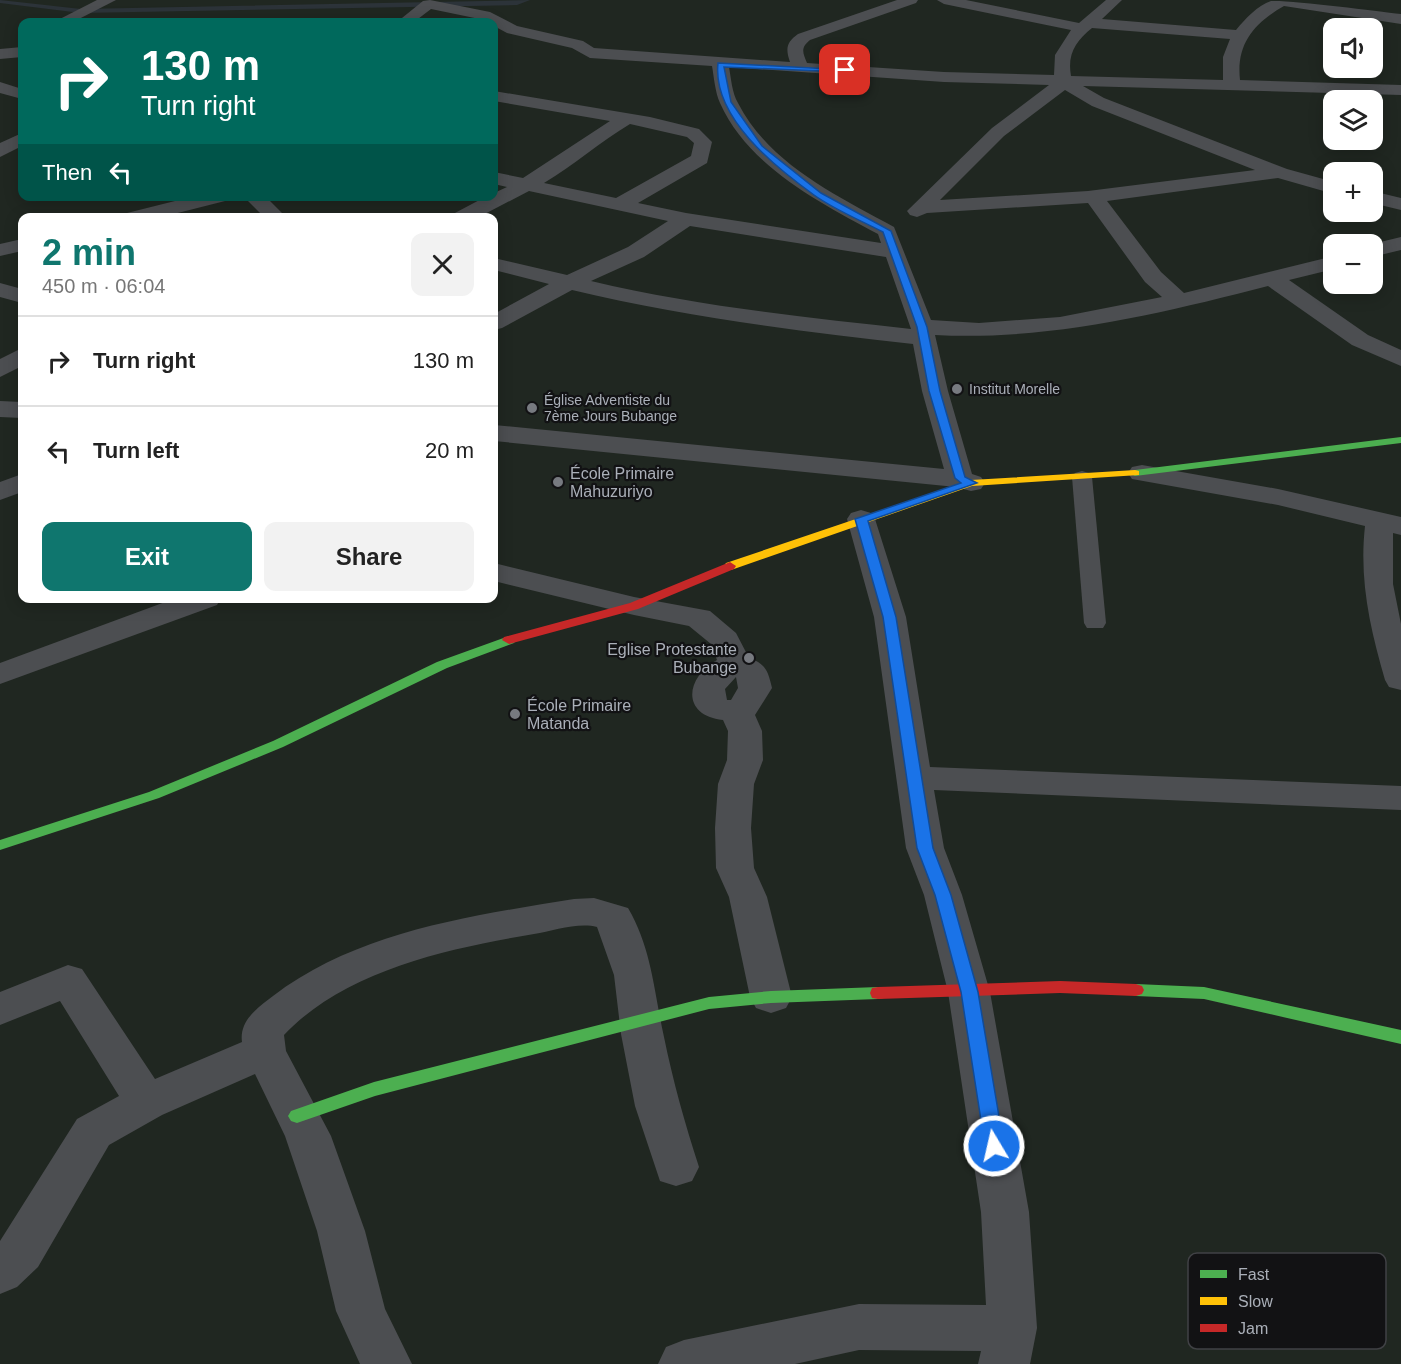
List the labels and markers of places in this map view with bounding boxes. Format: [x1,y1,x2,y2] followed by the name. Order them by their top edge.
[819,44,870,95] pin
[969,381,1060,397] place label: Institut Morelle
[950,382,964,396] marker: Institut Morelle
[544,392,677,424] place label: Église Adventiste du 7ème Jours Bubange
[525,401,539,415] marker: Église Adventiste du 7ème Jours Bubange
[570,464,674,500] place label: École Primaire Mahuzuriyo
[551,475,565,489] marker: École Primaire Mahuzuriyo
[607,641,737,676] place label: Eglise Protestante Bubange
[742,651,756,665] marker: Eglise Protestante Bubange
[527,696,631,732] place label: École Primaire Matanda
[508,707,522,721] marker: École Primaire Matanda

